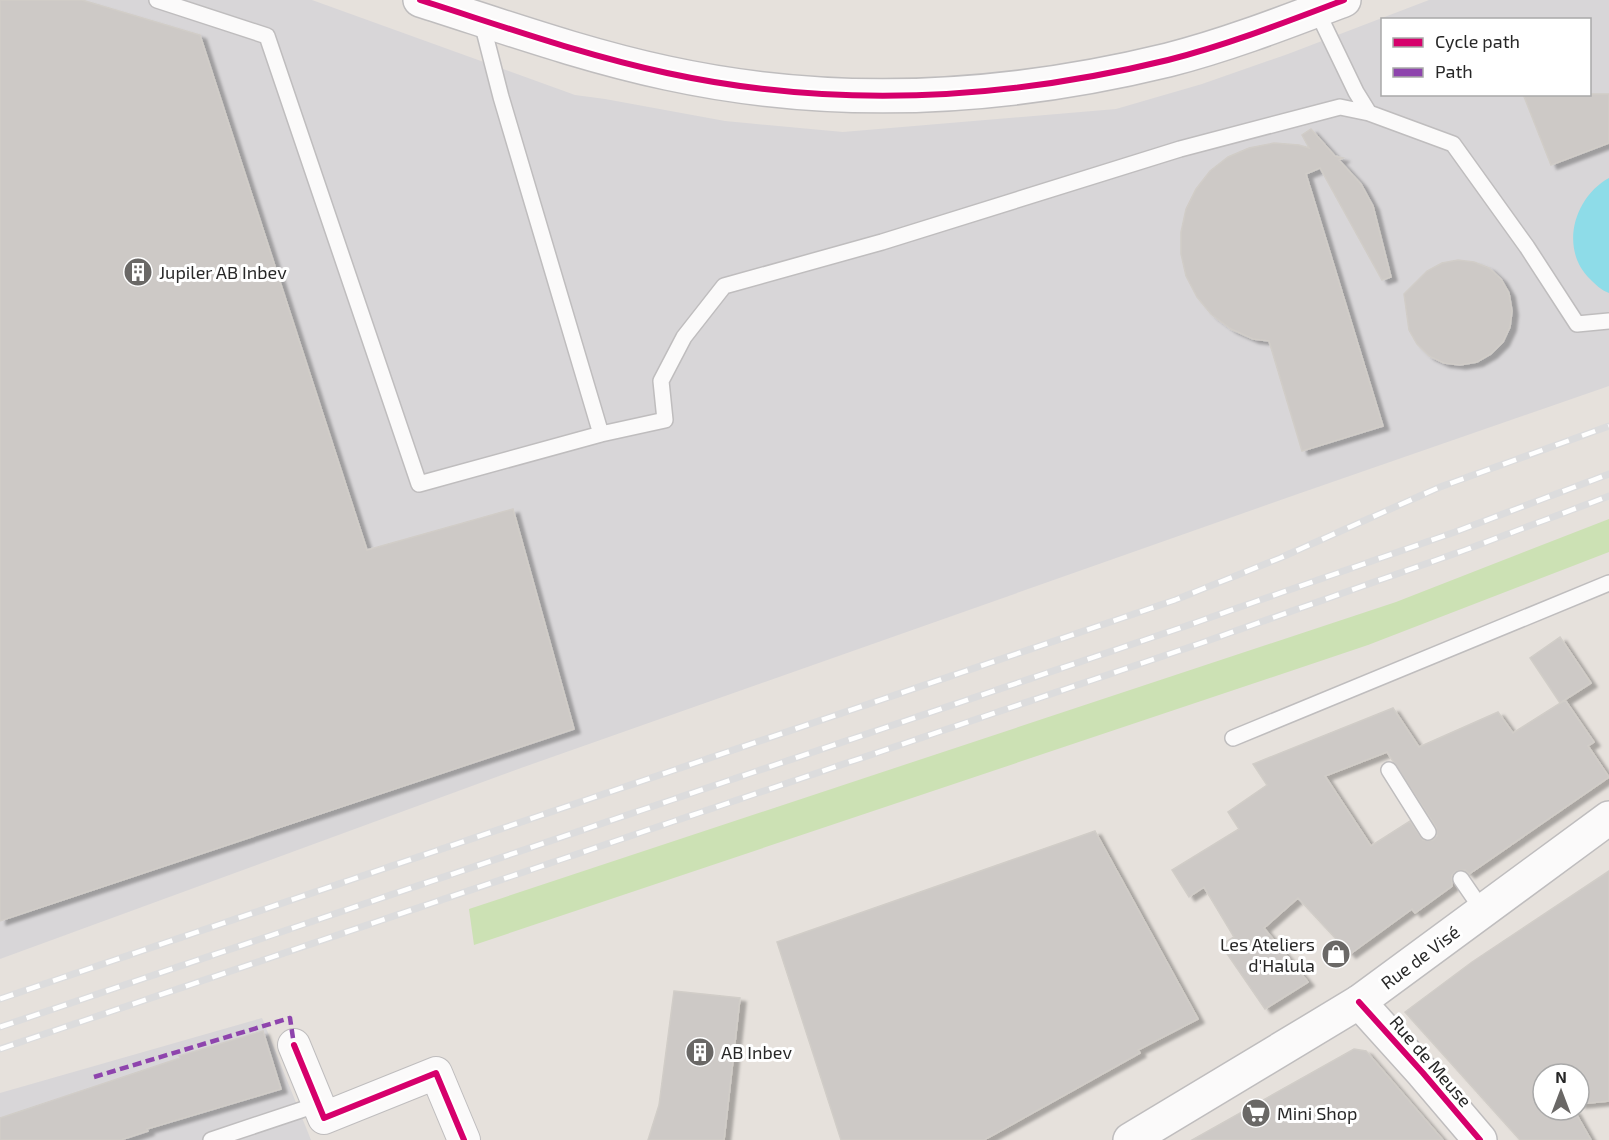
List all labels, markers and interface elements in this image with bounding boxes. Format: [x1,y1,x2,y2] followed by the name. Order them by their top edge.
[1381,18,1591,96] legend
[1435,30,1520,52] text: Cycle path
[1435,60,1473,82] text: Path
[122,256,154,288] building icon: Jupiler AB Inbev
[159,261,287,283] place label: Jupiler AB Inbev
[1376,920,1464,994] street label: Rue de Visé
[1220,933,1315,976] place label: Les Ateliers d'Halula
[1320,938,1352,970] shop icon: Les Ateliers d'Halula
[1385,1011,1477,1111] street label: Rue de Meuse
[684,1036,716,1068] building icon: AB Inbev
[721,1041,792,1063] place label: AB Inbev
[1531,1062,1591,1122] north arrow
[1555,1067,1567,1086] text: N
[1240,1097,1272,1129] supermarket icon: Mini Shop
[1277,1102,1357,1124] place label: Mini Shop

